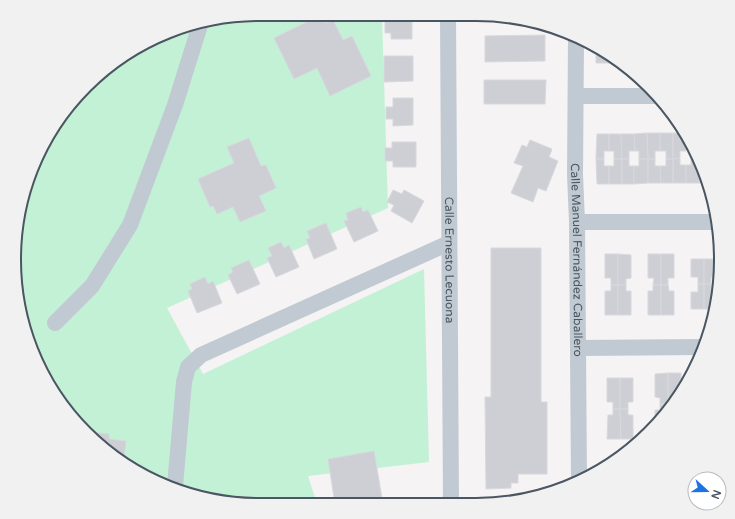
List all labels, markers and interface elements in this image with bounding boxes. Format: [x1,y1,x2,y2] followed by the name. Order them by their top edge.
[568,163,585,357] street label: Calle Manuel Fernández Caballero
[442,197,457,323] street label: Calle Ernesto Lecuona
[687,471,727,511] north arrow
[708,488,724,501] text: N

